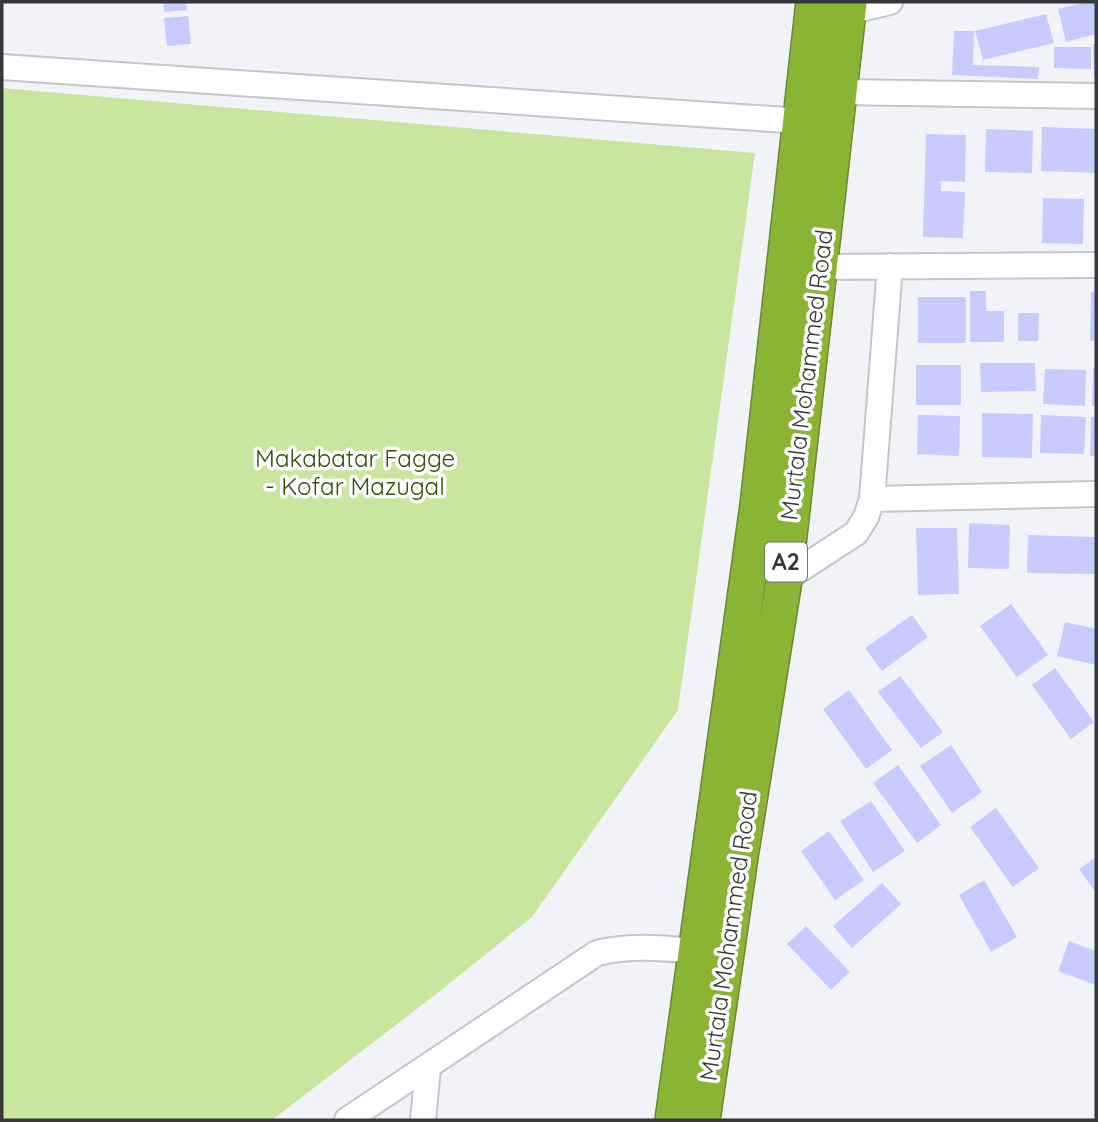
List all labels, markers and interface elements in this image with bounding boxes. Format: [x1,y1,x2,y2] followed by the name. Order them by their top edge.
[773,228,839,522] street label: Murtala Mohammed Road
[255,443,455,501] park label: Makabatar Fagge - Kofar Mazugal
[765,542,807,582] road number: A2
[693,789,763,1083] street label: Murtala Mohammed Road

